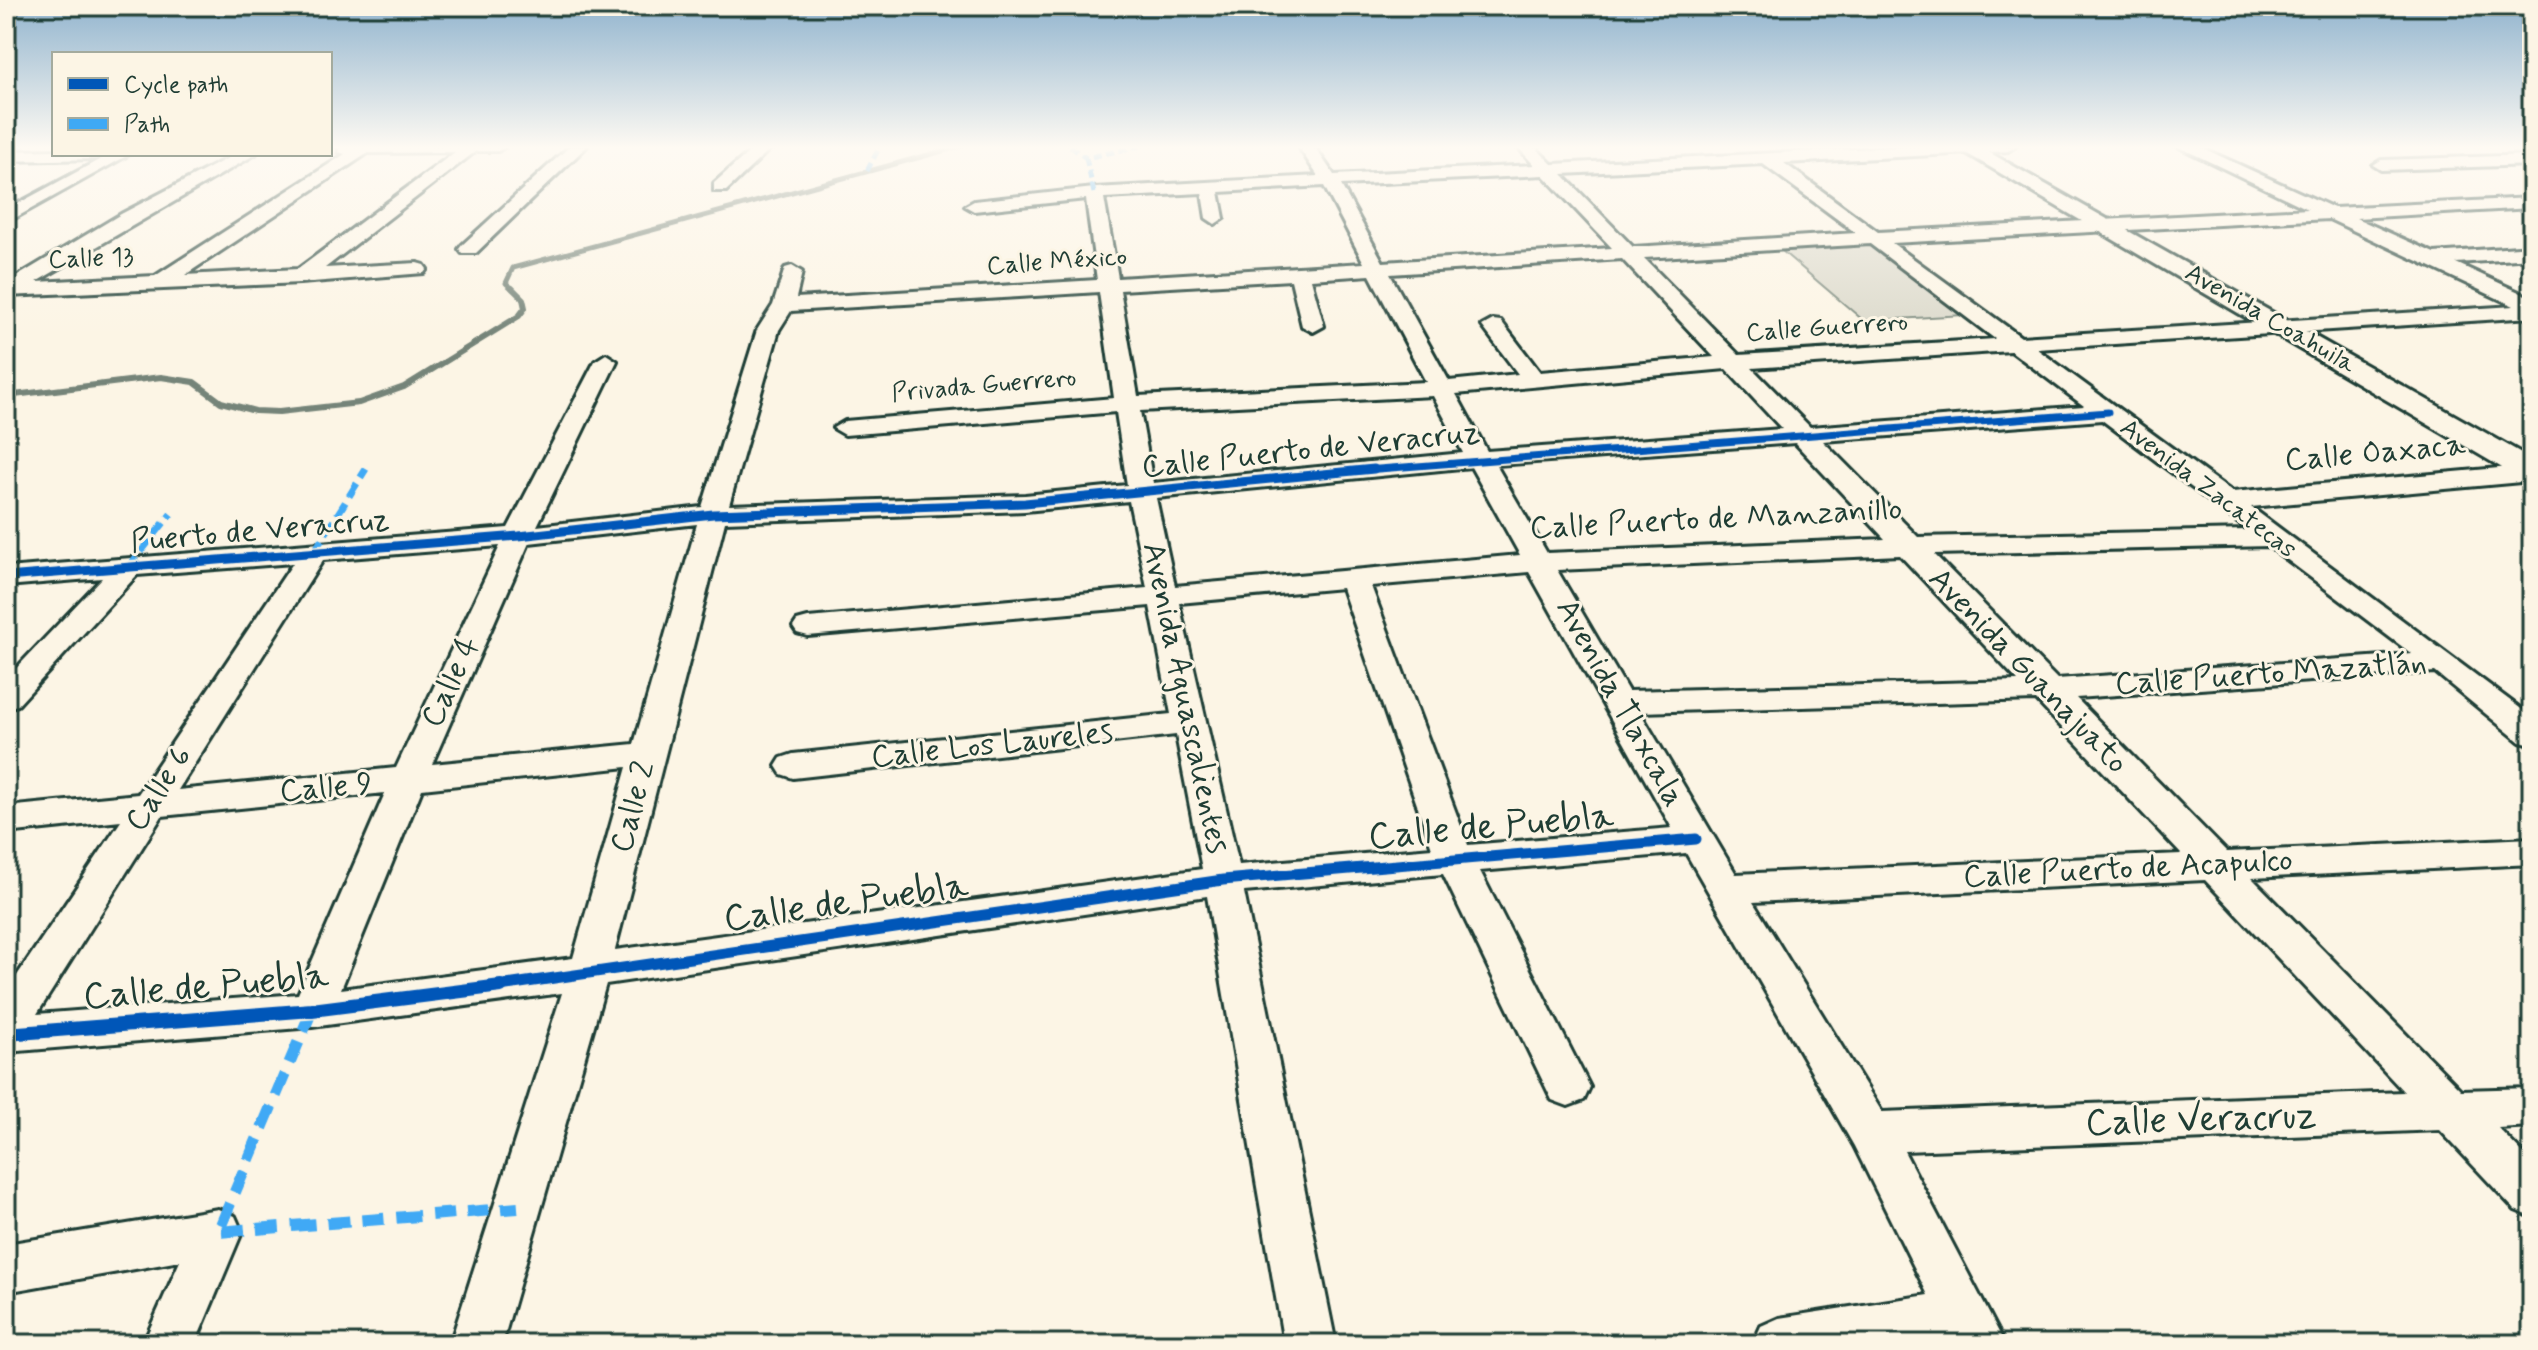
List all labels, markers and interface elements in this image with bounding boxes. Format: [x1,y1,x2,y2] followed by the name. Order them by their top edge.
[52,52,332,156] legend
[124,70,229,101] text: Cycle path
[124,110,170,141] text: Path
[986,240,1128,284] street label: Calle México
[48,241,134,277] street label: Calle 13
[2178,256,2362,382] street label: Avenida Coahuila
[1745,305,1909,351] street label: Calle Guerrero
[890,361,1078,411] street label: Privada Guerrero
[1140,411,1482,489] street label: Calle Puerto de Veracruz
[2113,411,2303,567] street label: Avenida Zacatecas
[2283,424,2468,482] street label: Calle Oaxaca
[1529,488,1903,550] street label: Calle Puerto de Manzanillo
[129,499,391,563] street label: Puerto de Veracruz
[1132,539,1238,857] street label: Avenida Aguascalientes
[1919,559,2137,783] street label: Avenida Guanajuato
[1545,591,1695,815] street label: Avenida Tlaxcala
[412,630,490,734] street label: Calle 4
[2114,642,2428,706] street label: Calle Puerto Mazatlán
[869,711,1115,779] street label: Calle Los Laureles
[116,738,202,840] street label: Calle 6
[601,757,665,857] street label: Calle 2
[278,763,374,813] street label: Calle 9
[1366,792,1616,862] street label: Calle de Puebla
[1962,839,2294,899] street label: Calle Puerto de Acapulco
[721,862,972,944] street label: Calle de Puebla
[81,952,331,1022] street label: Calle de Puebla
[2084,1091,2318,1149] street label: Calle Veracruz

